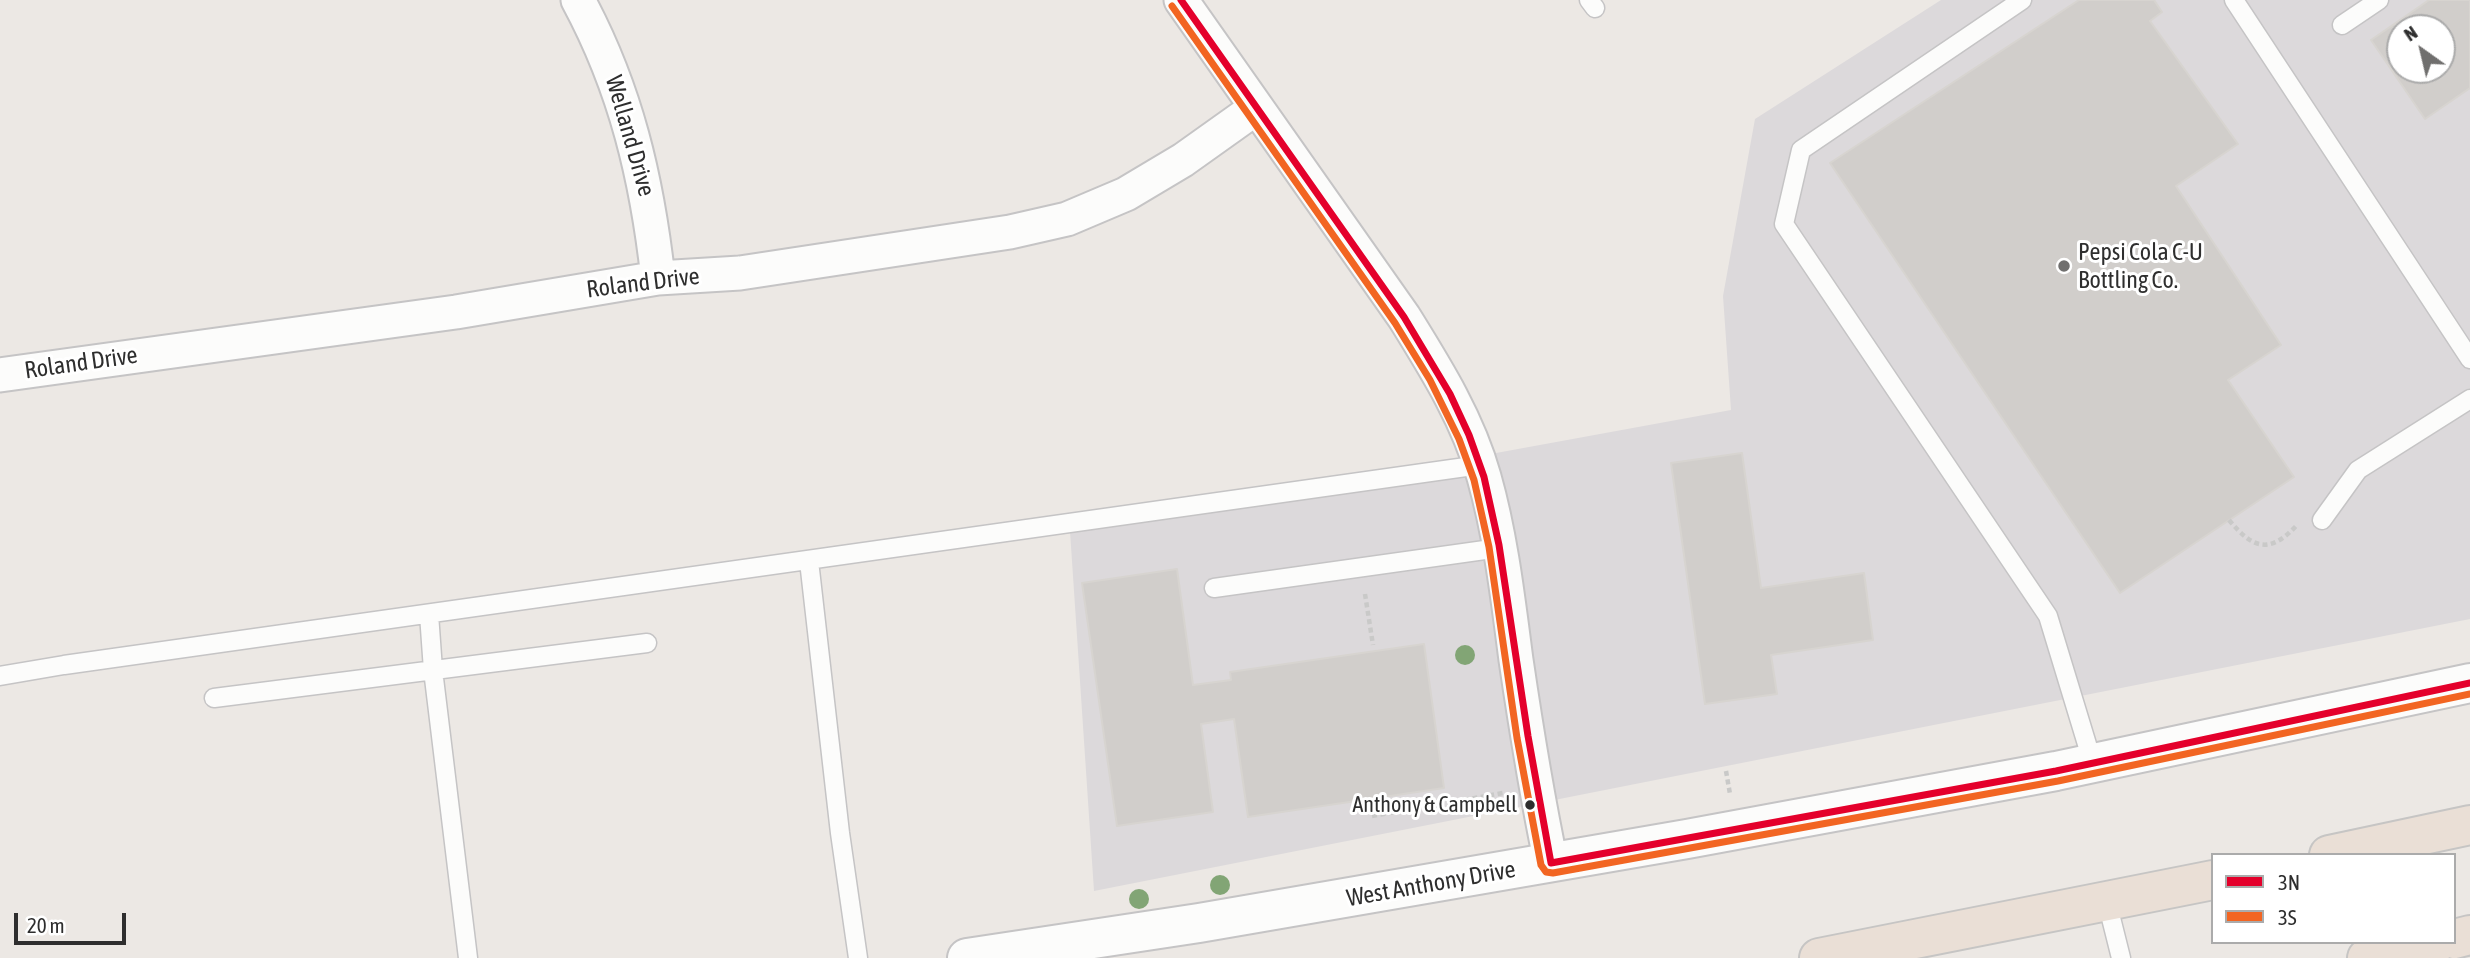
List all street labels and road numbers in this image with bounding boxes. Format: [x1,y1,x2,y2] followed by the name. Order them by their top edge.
[599,72,661,200] street label: Welland Drive
[585,262,701,304] street label: Roland Drive
[23,341,139,385] street label: Roland Drive
[1344,855,1518,913] street label: West Anthony Drive

